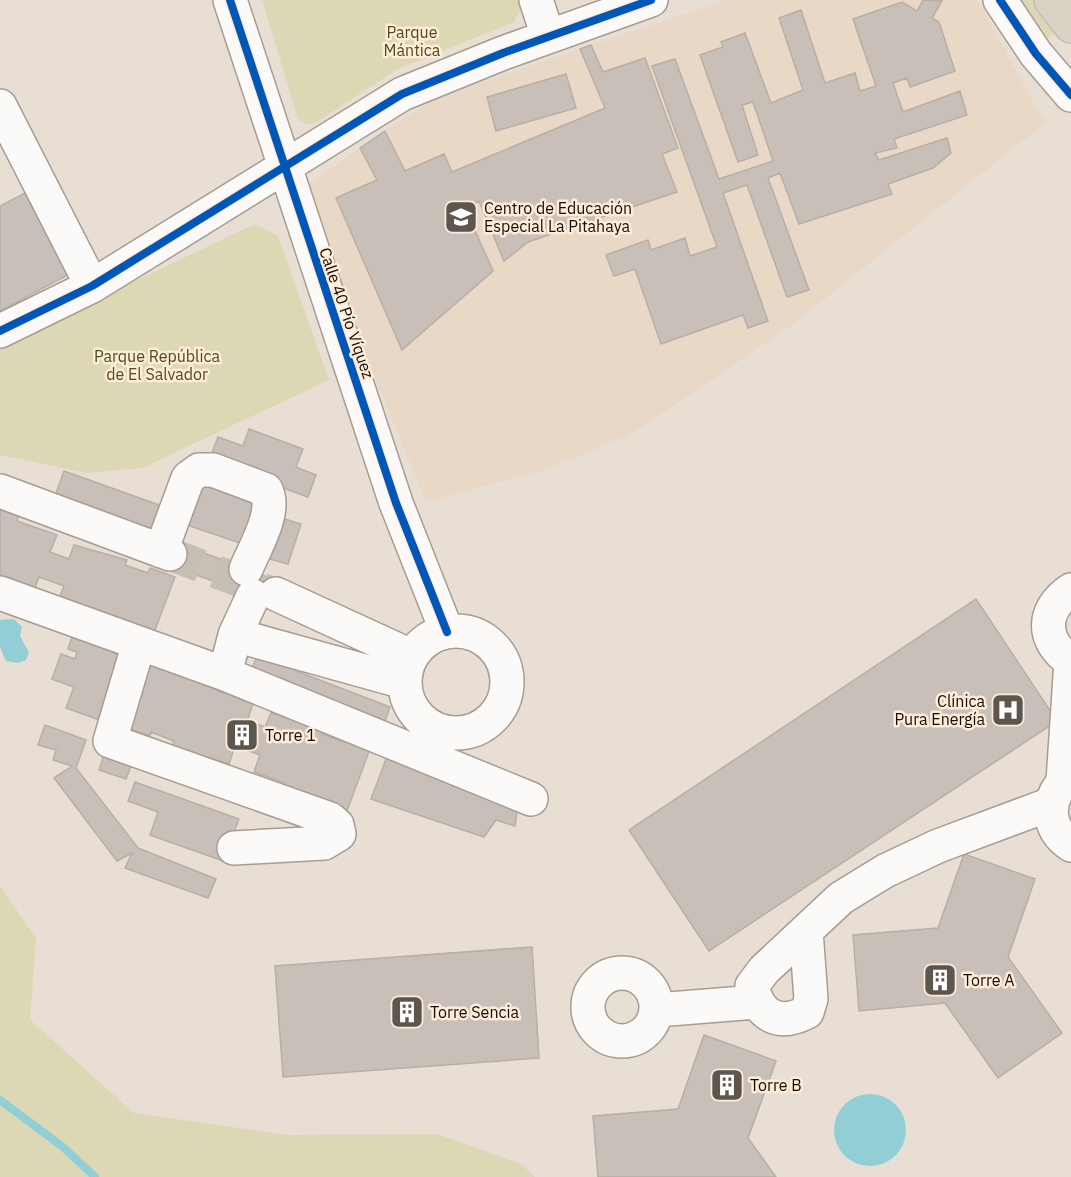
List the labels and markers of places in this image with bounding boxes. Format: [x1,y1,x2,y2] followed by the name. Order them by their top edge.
[484,198,632,236] place label: Centro de Educación Especial La Pitahaya
[443,199,479,235] school or university icon: Centro de Educación Especial La Pitahaya
[894,691,985,729] place label: Clínica Pura Energía
[990,692,1026,728] hospital icon: Clínica Pura Energía
[224,717,260,753] building icon: Torre 1
[265,725,316,745] place label: Torre 1
[922,962,958,998] building icon: Torre A
[963,970,1015,990] place label: Torre A
[389,994,425,1030] building icon: Torre Sencia
[430,1002,520,1022] place label: Torre Sencia
[709,1067,745,1103] building icon: Torre B
[750,1075,802,1095] place label: Torre B

